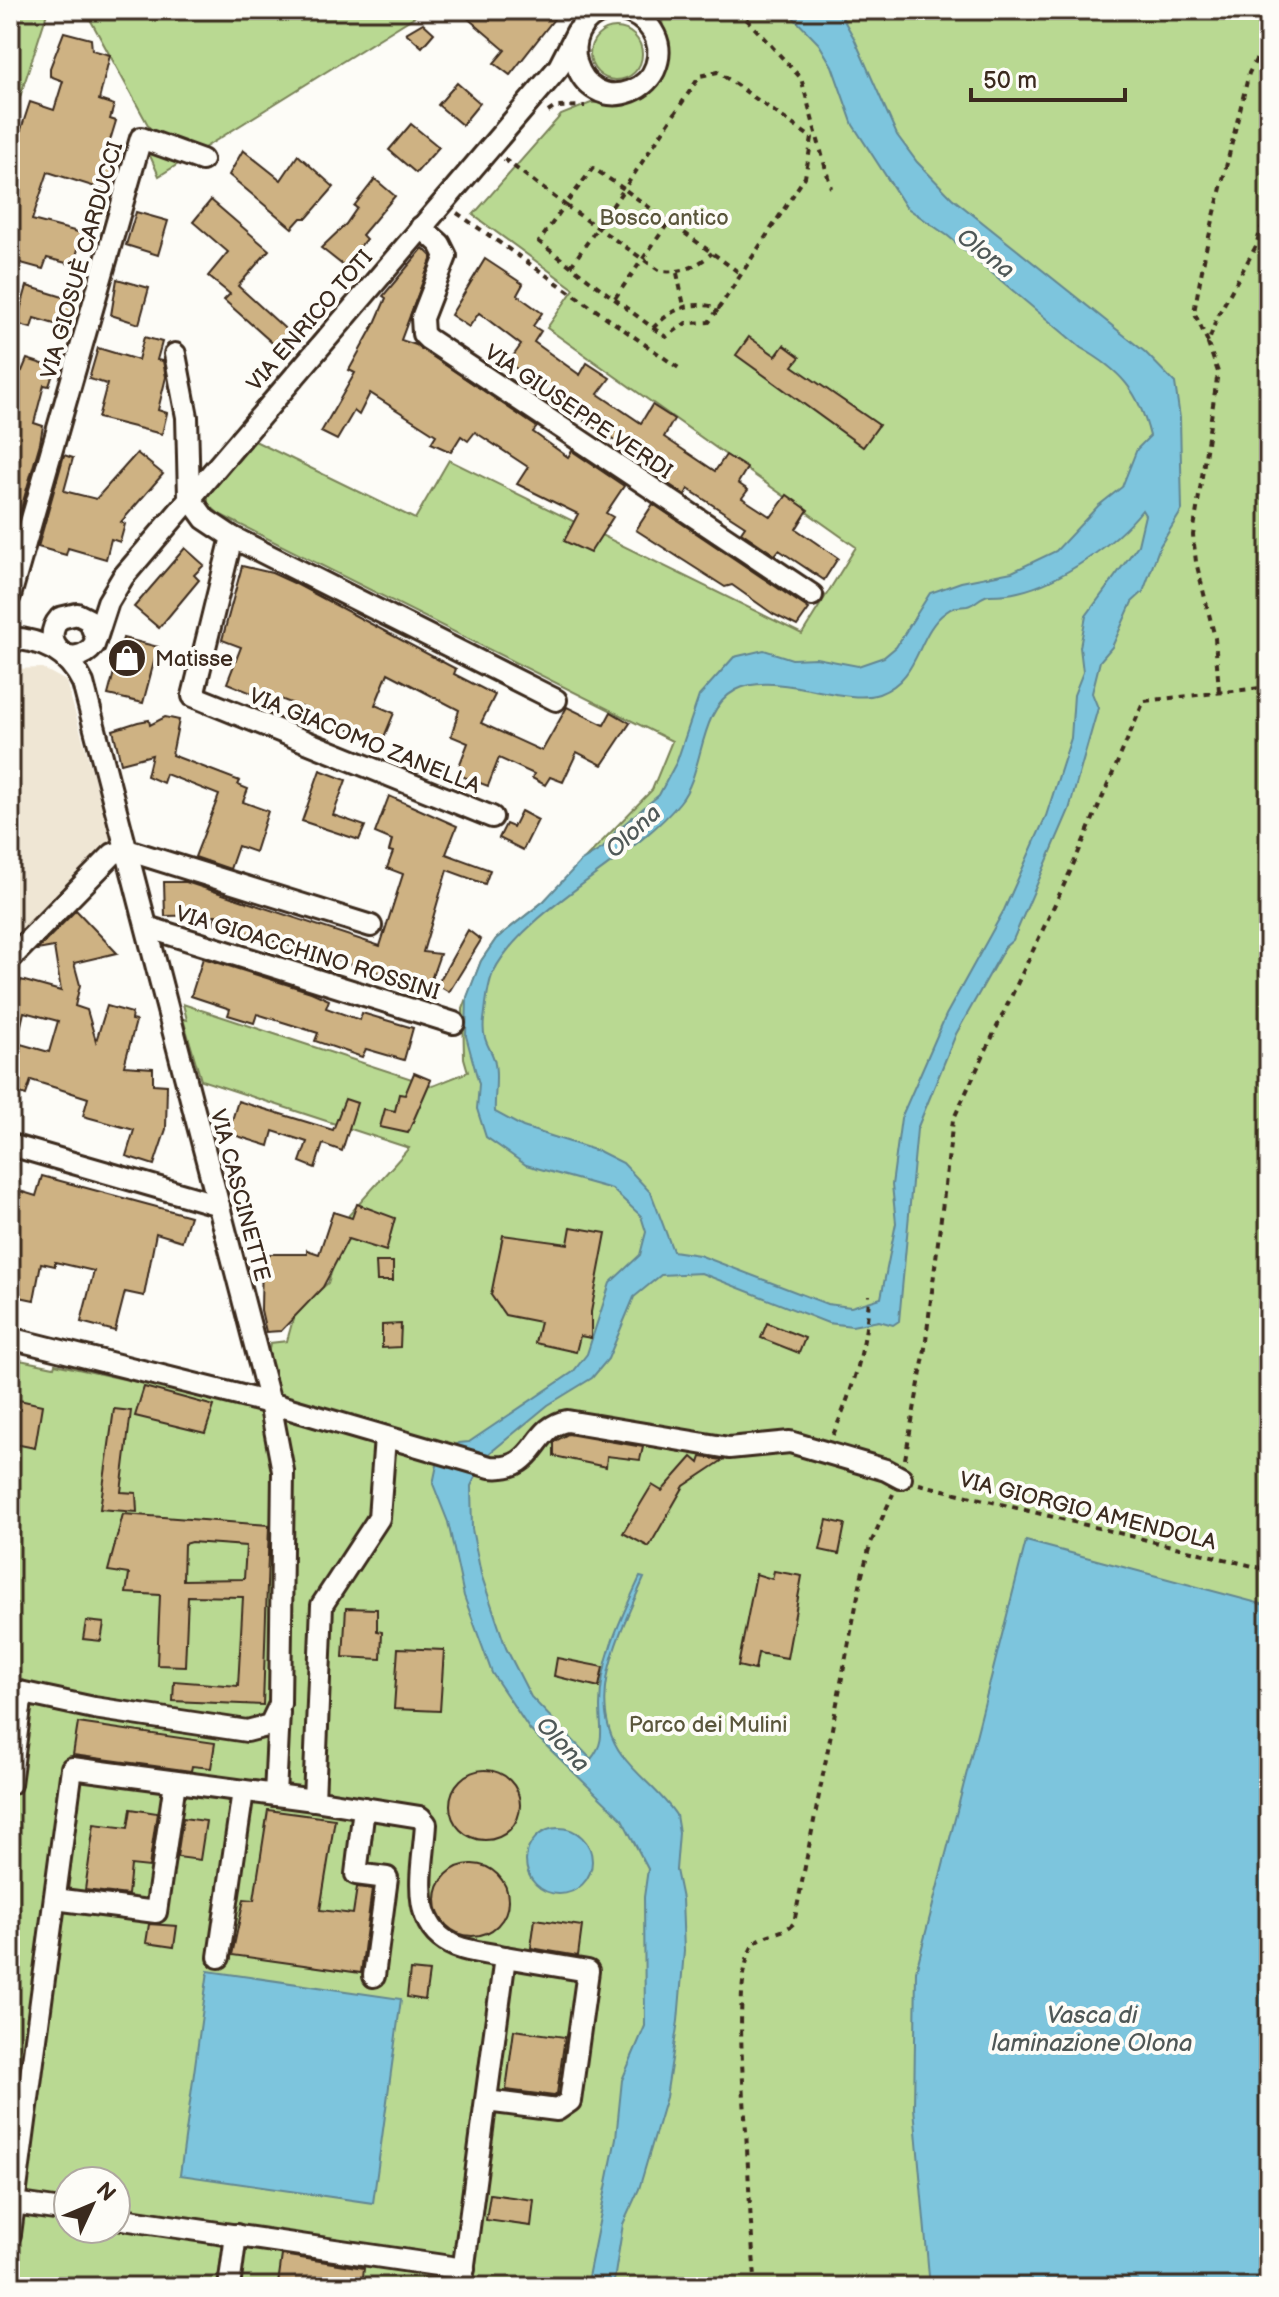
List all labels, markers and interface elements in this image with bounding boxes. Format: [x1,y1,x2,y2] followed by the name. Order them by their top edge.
[971,52,1125,102] scale bar
[983,66,1037,95] text: 50 m
[35,138,129,382] street label: VIA GIOSUÈ CARDUCCI
[599,205,729,232] park label: Bosco antico
[951,222,1020,285] water label: Olona
[241,245,379,397] street label: VIA ENRICO TOTI
[479,339,677,485] street label: VIA GIUSEPPE VERDI
[106,637,148,679] shop icon: Matisse
[155,646,233,673] place label: Matisse
[245,683,484,800] street label: VIA GIACOMO ZANELLA
[600,799,667,864] water label: Olona
[172,900,443,1007] street label: VIA GIOACCHINO ROSSINI
[204,1107,275,1284] street label: VIA CASCINETTE
[956,1466,1219,1557] street label: VIA GIORGIO AMENDOLA
[530,1711,595,1778] water label: Olona
[629,1712,787,1739] park label: Parco dei Mulini
[991,2001,1193,2058] water label: Vasca di laminazione Olona
[52,2165,132,2245] north arrow
[90,2177,121,2207] text: N

